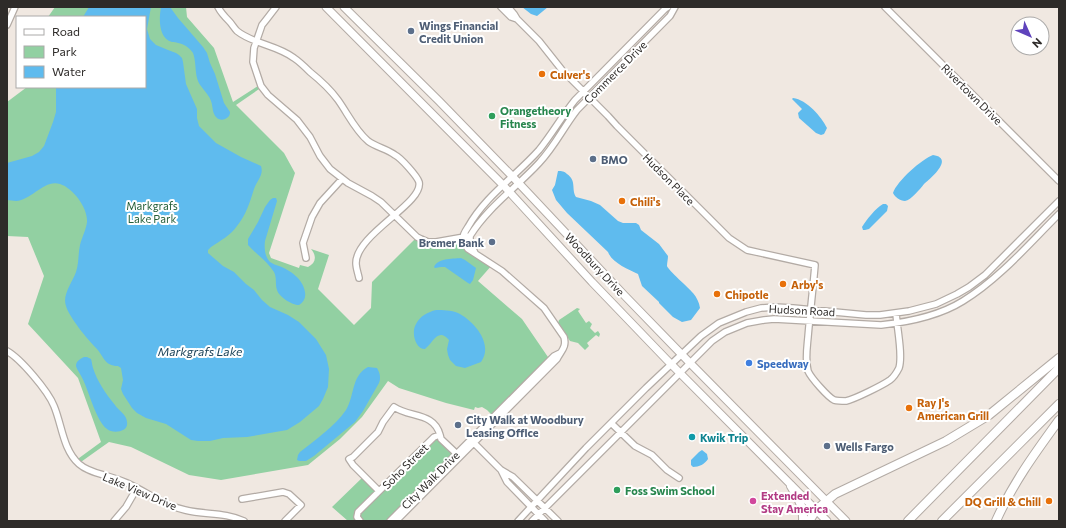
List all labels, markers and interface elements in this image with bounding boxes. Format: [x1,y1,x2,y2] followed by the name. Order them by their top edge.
[16,16,146,88] legend
[1010,16,1050,56] north arrow
[419,19,498,45] place label: Wings Financial Credit Union
[52,24,80,38] text: Road
[406,26,416,36] marker: Wings Financial Credit Union
[1030,36,1045,51] text: N
[581,38,649,106] street label: Commerce Drive
[52,44,78,58] text: Park
[939,61,1005,127] street label: Rivertown Drive
[52,64,86,78] text: Water
[550,68,590,81] place label: Culver's
[537,69,547,79] marker: Culver's
[500,104,571,130] place label: Orangetheory Fitness
[487,111,497,121] marker: Orangetheory Fitness
[641,151,698,208] street label: Hudson Place
[601,153,628,166] place label: BMO
[588,154,598,164] marker: BMO
[630,195,661,208] place label: Chili's
[617,196,627,206] marker: Chili's
[126,199,178,225] park label: Markgrafs Lake Park
[562,230,628,298] street label: Woodbury Drive
[419,236,485,249] place label: Bremer Bank
[487,237,497,247] marker: Bremer Bank
[791,278,823,291] place label: Arby's
[778,279,788,289] marker: Arby's
[725,288,769,301] place label: Chipotle
[712,289,722,299] marker: Chipotle
[768,302,836,318] street label: Hudson Road
[158,344,243,358] water label: Markgrafs Lake
[757,357,809,370] place label: Speedway
[744,358,754,368] marker: Speedway
[917,396,989,422] place label: Ray J's American Grill
[904,403,914,413] marker: Ray J's American Grill
[466,413,584,439] place label: City Walk at Woodbury Leasing Office
[453,420,463,430] marker: City Walk at Woodbury Leasing Office
[700,431,749,444] place label: Kwik Trip
[687,432,697,442] marker: Kwik Trip
[380,440,431,491] street label: Soho Street
[835,440,894,453] place label: Wells Fargo
[822,441,832,451] marker: Wells Fargo
[398,448,462,512] street label: City Walk Drive
[101,470,179,513] street label: Lake View Drive
[625,484,715,497] place label: Foss Swim School
[612,485,622,495] marker: Foss Swim School
[761,489,828,515] place label: Extended Stay America
[965,495,1041,508] place label: DQ Grill & Chill
[748,496,758,506] marker: Extended Stay America
[1044,496,1054,506] marker: DQ Grill & Chill

